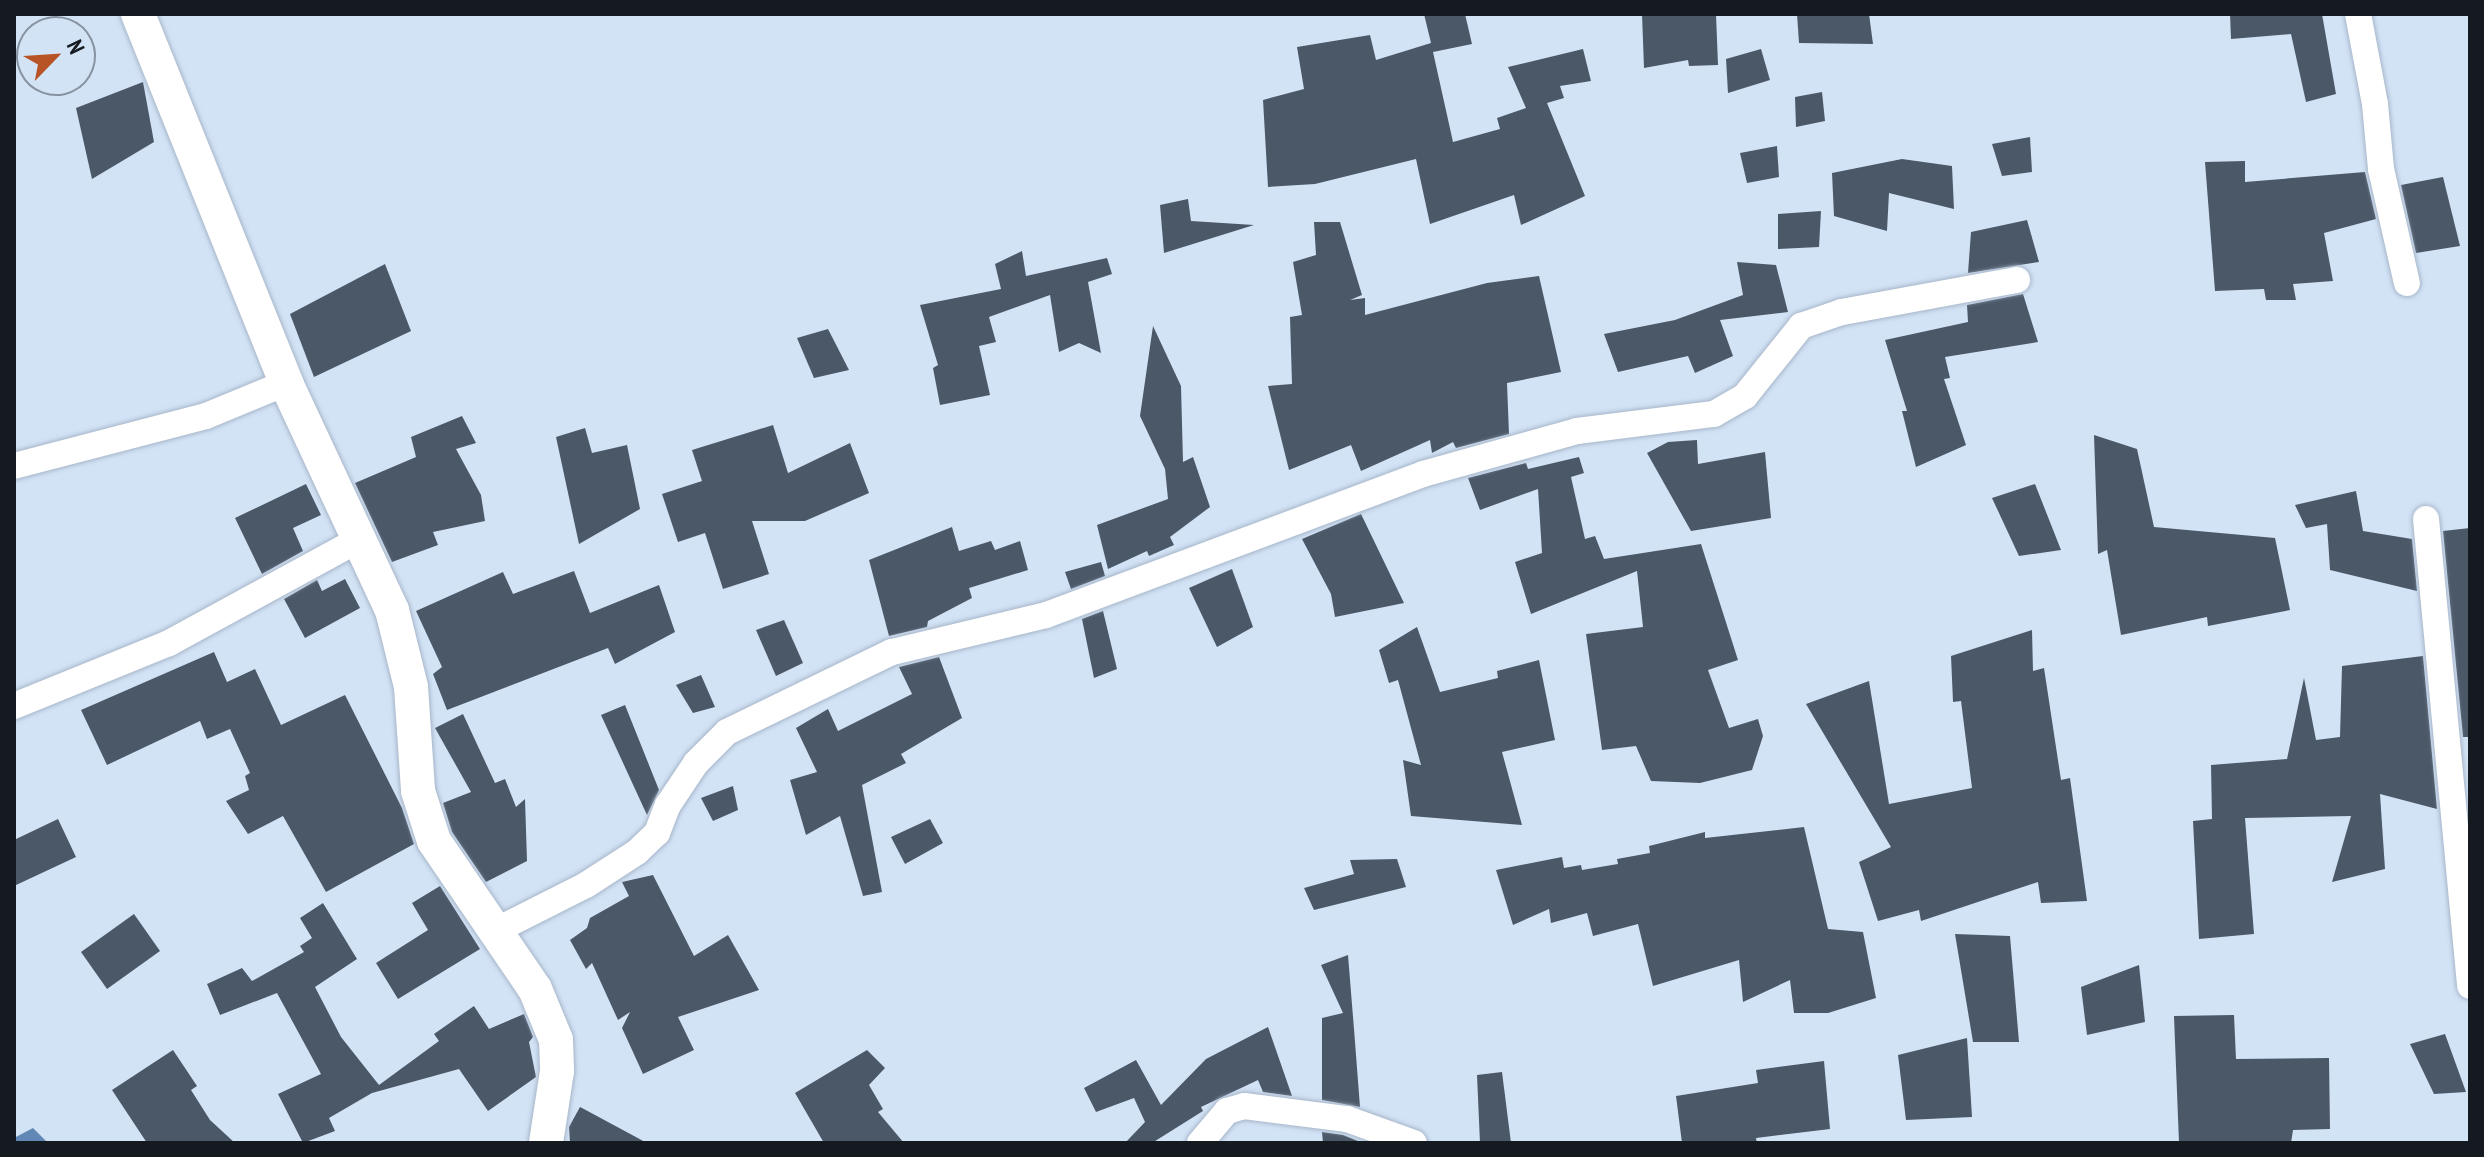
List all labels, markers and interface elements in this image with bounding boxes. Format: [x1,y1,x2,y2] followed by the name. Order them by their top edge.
[16,16,96,96] north arrow
[61,35,91,58] text: N

